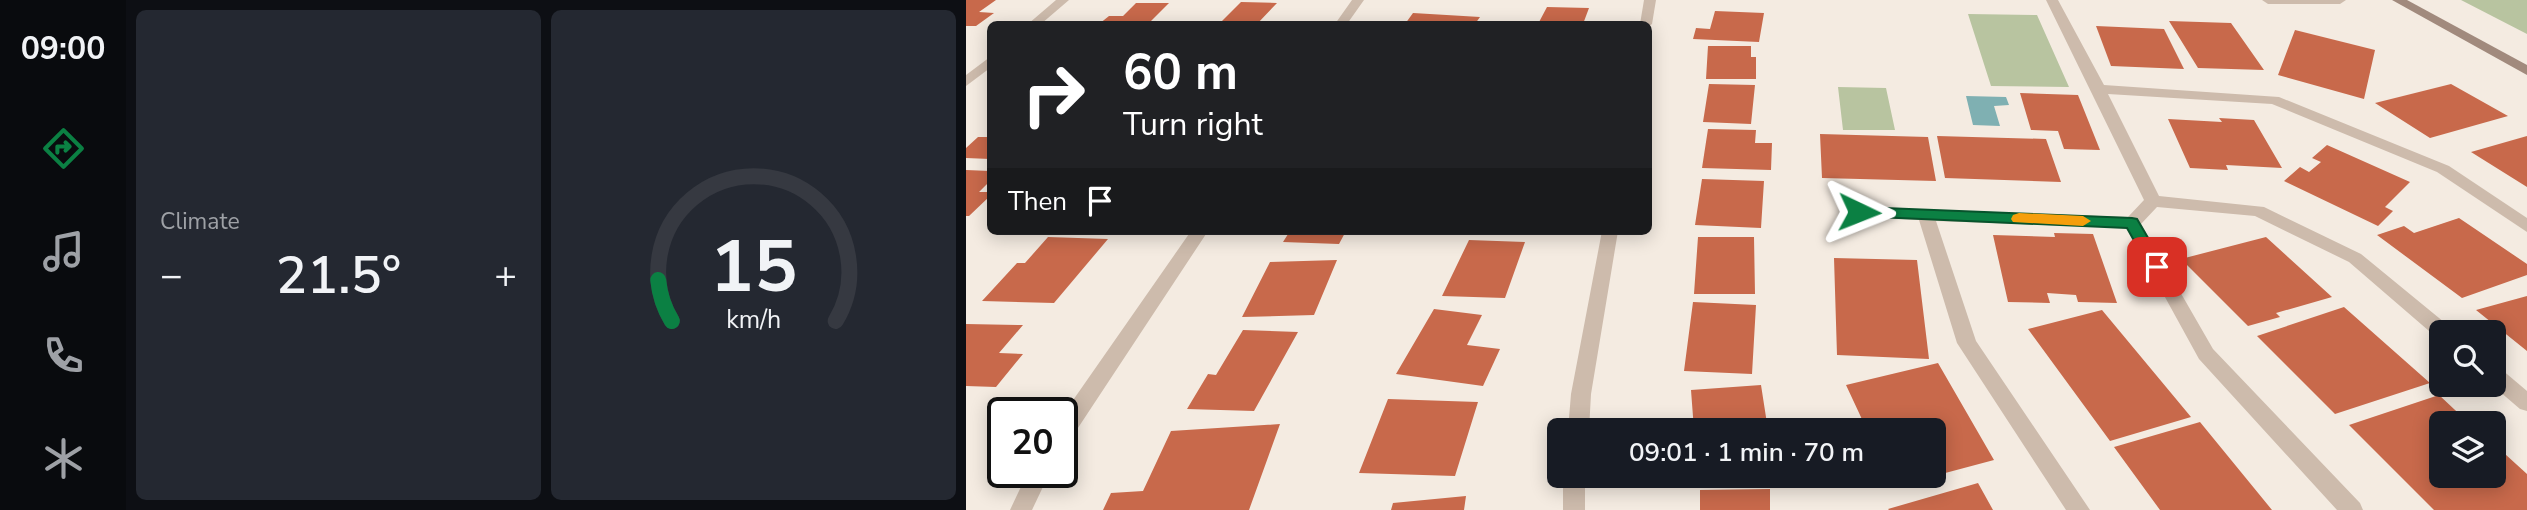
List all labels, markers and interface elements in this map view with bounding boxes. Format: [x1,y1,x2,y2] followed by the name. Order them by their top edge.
[21,27,105,70] text: 09:00
[1123,39,1238,106] text: 60 m
[1008,49,1099,140] icon: right
[1123,103,1263,146] text: Turn right
[39,124,88,173] icon: directions
[1822,175,1896,249] position arrow
[1081,182,1119,220] icon: arrive
[1008,184,1067,219] text: Then
[160,206,240,237] text: Climate
[710,217,797,317] text: 15
[39,227,88,276] icon: music
[2127,237,2187,297] pin
[276,240,401,311] text: 21.5°
[2138,248,2176,286] icon: arrive
[160,250,183,301] text: −
[494,250,517,301] text: +
[726,303,781,337] text: km/h
[2429,320,2506,488] map controls
[2429,320,2506,397] button: search
[39,331,88,380] icon: phone
[987,397,1078,488] speed limit sign: 20
[2429,411,2506,488] button: layers
[39,434,88,483] icon: climate
[1629,435,1864,470] text: 09:01 · 1 min · 70 m

